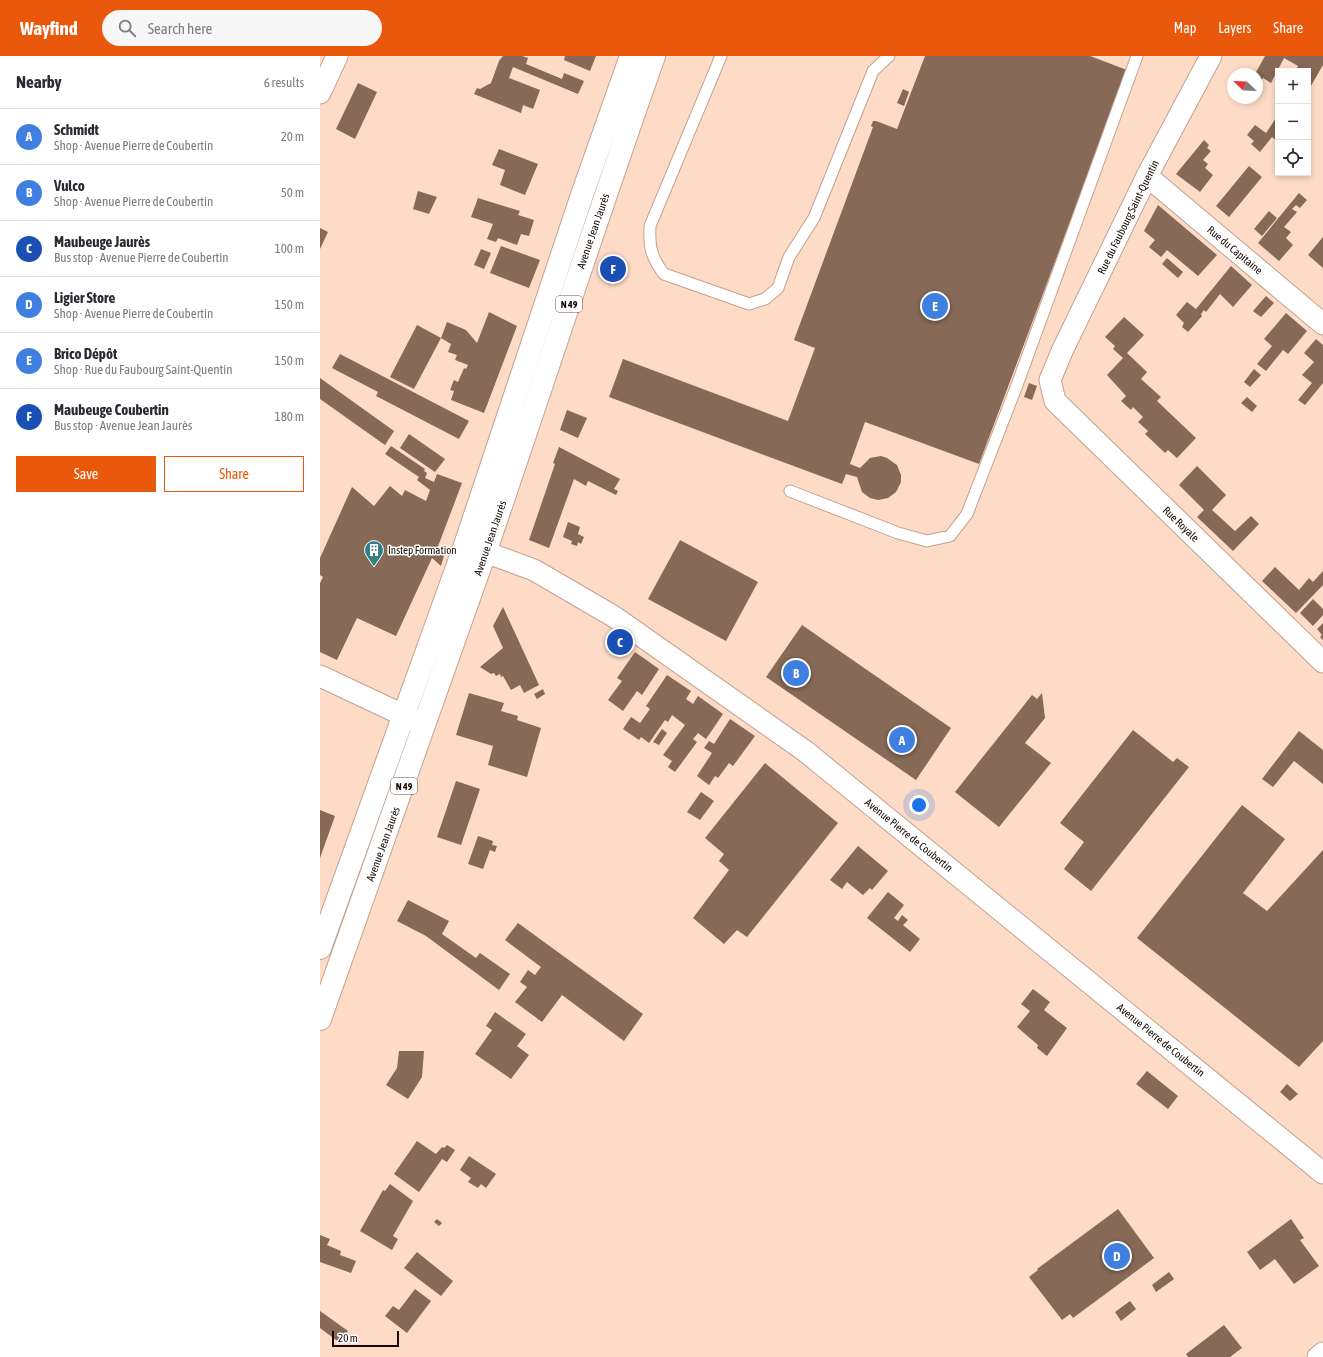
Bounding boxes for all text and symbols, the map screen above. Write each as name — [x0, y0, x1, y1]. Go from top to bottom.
search box — [102, 10, 382, 46]
text: Wayfind — [20, 17, 78, 39]
icon: search — [116, 17, 138, 39]
text: Search here — [148, 20, 212, 37]
text: Map — [1174, 20, 1196, 36]
text: Layers — [1218, 20, 1251, 36]
text: Share — [1273, 20, 1303, 36]
north arrow — [1227, 68, 1263, 104]
map controls — [1275, 68, 1311, 176]
button: + — [1275, 68, 1311, 104]
text: Nearby — [16, 72, 62, 92]
text: 6 results — [264, 75, 304, 90]
button: − — [1275, 104, 1311, 140]
text: Schmidt — [54, 121, 99, 138]
text: A — [26, 129, 32, 144]
text: 20 m — [281, 129, 304, 144]
text: Shop · Avenue Pierre de Coubertin — [54, 138, 213, 153]
button: locate — [1275, 140, 1311, 176]
street label: Rue du Faubourg Saint-Quentin — [1095, 158, 1161, 276]
text: Vulco — [54, 177, 85, 194]
text: B — [26, 185, 32, 200]
text: 50 m — [281, 185, 304, 200]
street label: Avenue Jean Jaurès — [575, 192, 611, 270]
text: Shop · Avenue Pierre de Coubertin — [54, 194, 213, 209]
street label: Rue du Capitaine — [1205, 223, 1265, 277]
text: Maubeuge Jaurès — [54, 233, 150, 250]
text: C — [26, 241, 32, 256]
text: 100 m — [275, 241, 304, 256]
text: Bus stop · Avenue Pierre de Coubertin — [54, 250, 229, 265]
pin: F — [600, 254, 626, 284]
text: Ligier Store — [54, 289, 115, 306]
pin: E — [922, 291, 948, 321]
road number: N 49 — [556, 296, 582, 312]
text: D — [25, 297, 33, 312]
text: 150 m — [275, 297, 304, 312]
text: Shop · Avenue Pierre de Coubertin — [54, 306, 213, 321]
text: Brico Dépôt — [54, 345, 117, 362]
text: E — [26, 353, 32, 368]
text: 150 m — [275, 353, 304, 368]
text: Shop · Rue du Faubourg Saint-Quentin — [54, 362, 233, 377]
text: Maubeuge Coubertin — [54, 401, 169, 418]
text: F — [26, 409, 32, 424]
text: 180 m — [275, 409, 304, 424]
text: Bus stop · Avenue Jean Jaurès — [54, 418, 192, 433]
button: Save — [16, 456, 156, 492]
button: Share — [164, 456, 304, 492]
street label: Avenue Jean Jaurès — [472, 499, 508, 577]
street label: Rue Royale — [1161, 504, 1201, 544]
building icon: Instep Formation — [363, 539, 385, 567]
place label: Instep Formation — [388, 544, 457, 556]
pin: C — [607, 627, 633, 657]
pin: B — [783, 658, 809, 688]
pin: A — [889, 725, 915, 755]
road number: N 49 — [391, 778, 417, 794]
your location — [909, 795, 929, 815]
street label: Avenue Pierre de Coubertin — [863, 796, 955, 874]
street label: Avenue Jean Jaurès — [364, 805, 402, 883]
street label: Avenue Pierre de Coubertin — [1115, 1001, 1207, 1079]
pin: D — [1104, 1241, 1130, 1271]
scale bar — [332, 1329, 399, 1348]
text: 20 m — [338, 1332, 358, 1344]

